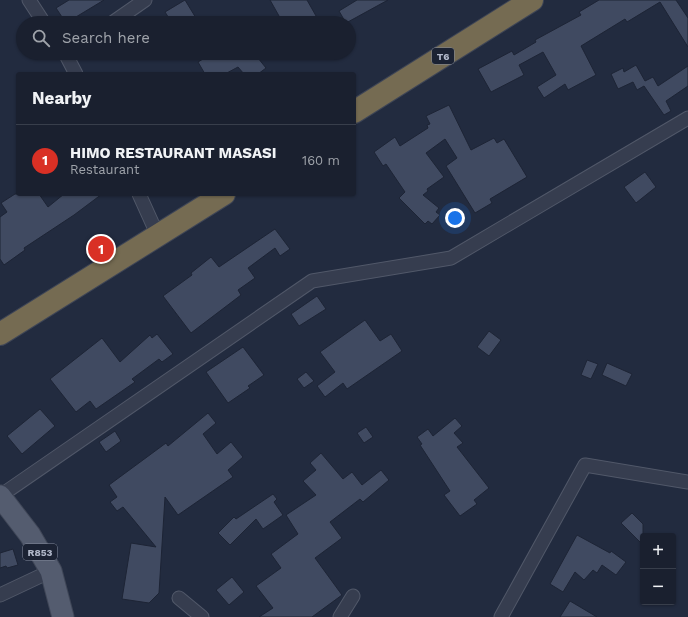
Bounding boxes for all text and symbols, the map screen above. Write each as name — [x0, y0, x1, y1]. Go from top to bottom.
search box — [16, 16, 356, 60]
icon: search — [30, 27, 52, 49]
text: Search here — [62, 29, 150, 47]
road number: T6 — [432, 48, 454, 64]
text: Nearby — [32, 88, 91, 108]
text: HIMO RESTAURANT MASASI — [70, 144, 277, 162]
text: 1 — [42, 153, 48, 168]
text: 160 m — [302, 153, 340, 168]
text: Restaurant — [70, 162, 140, 177]
your location — [445, 208, 465, 228]
pin: 1 — [88, 234, 114, 264]
map controls — [640, 533, 676, 605]
button: + — [640, 533, 676, 569]
road number: R853 — [23, 544, 57, 560]
button: − — [640, 569, 676, 605]

